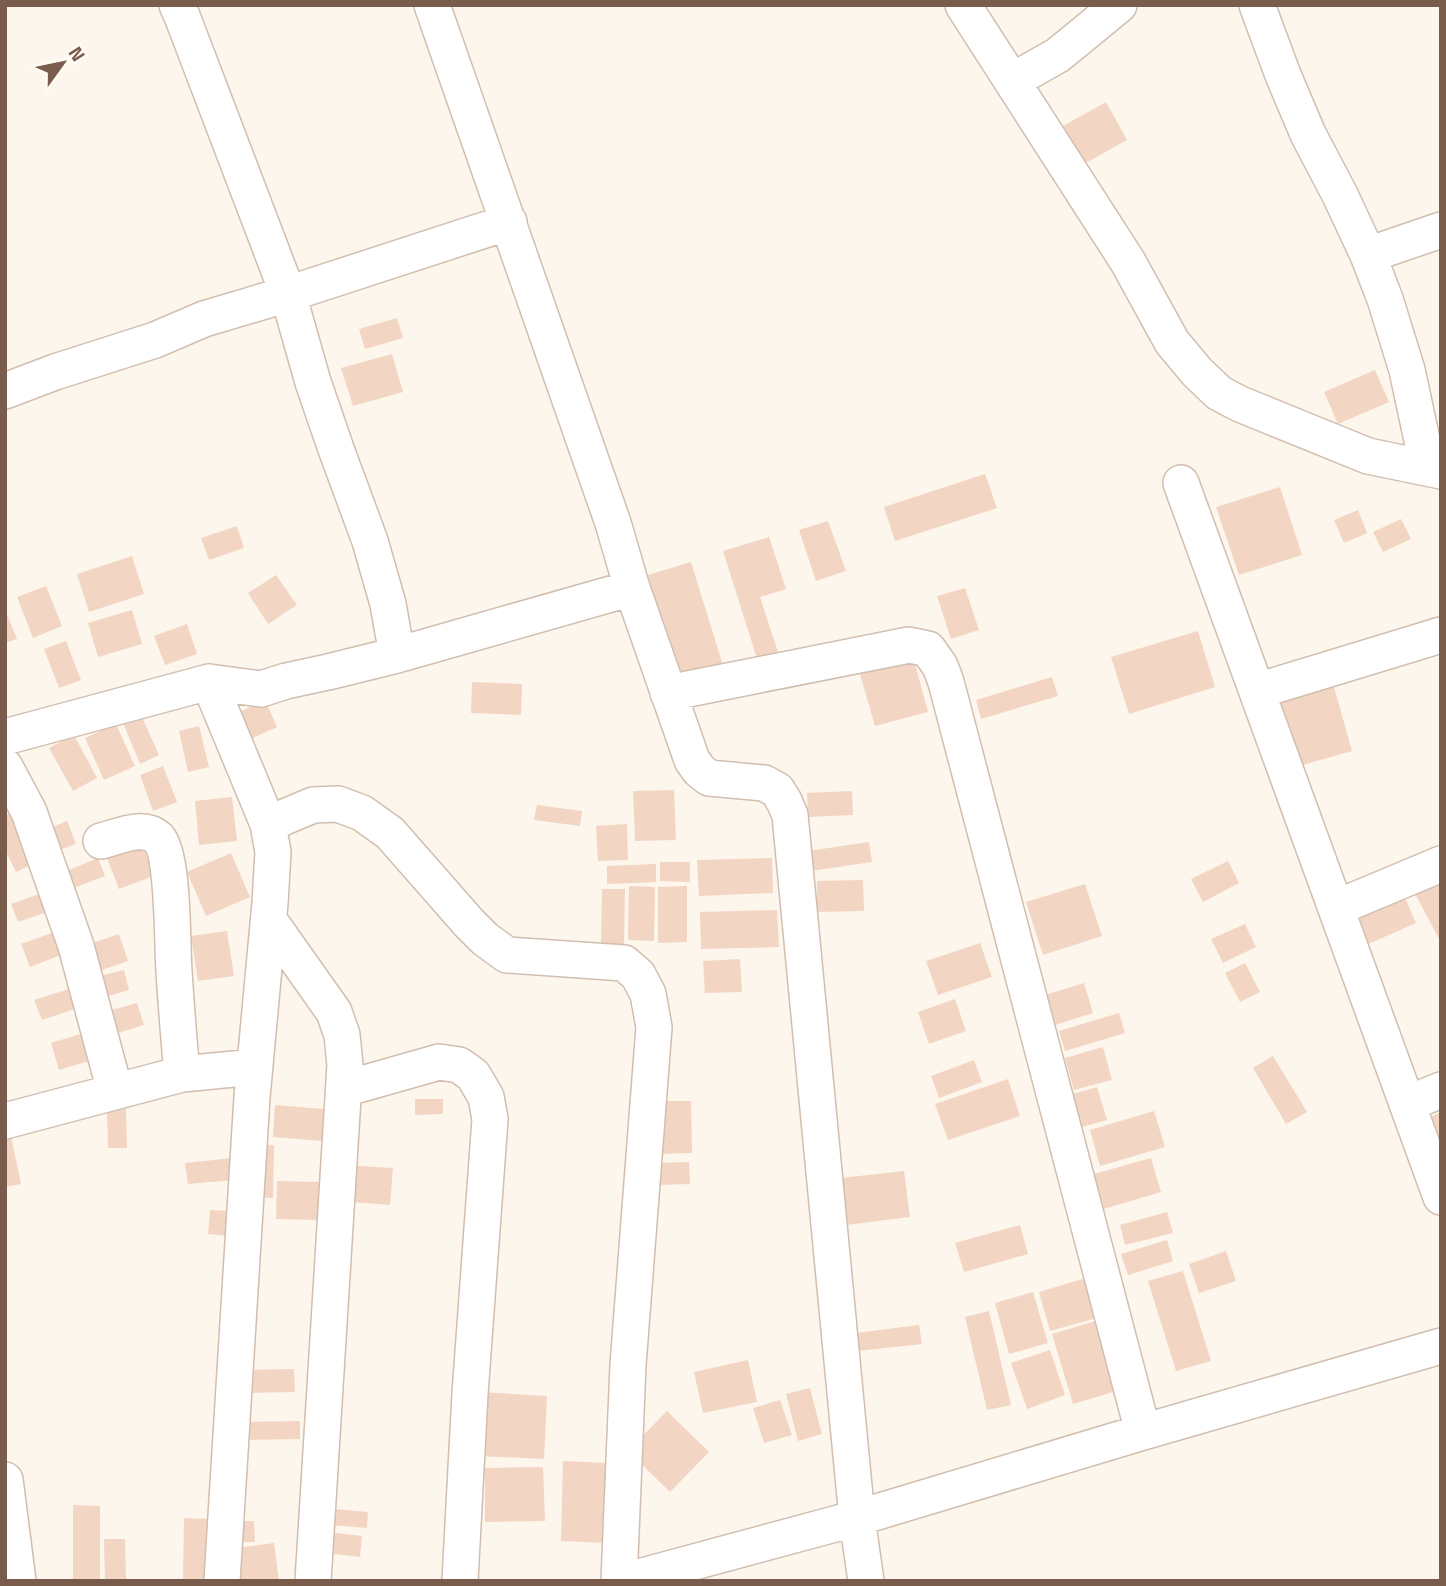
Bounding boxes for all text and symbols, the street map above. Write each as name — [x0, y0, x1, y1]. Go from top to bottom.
north arrow — [28, 28, 98, 98]
text: N — [62, 40, 93, 67]

